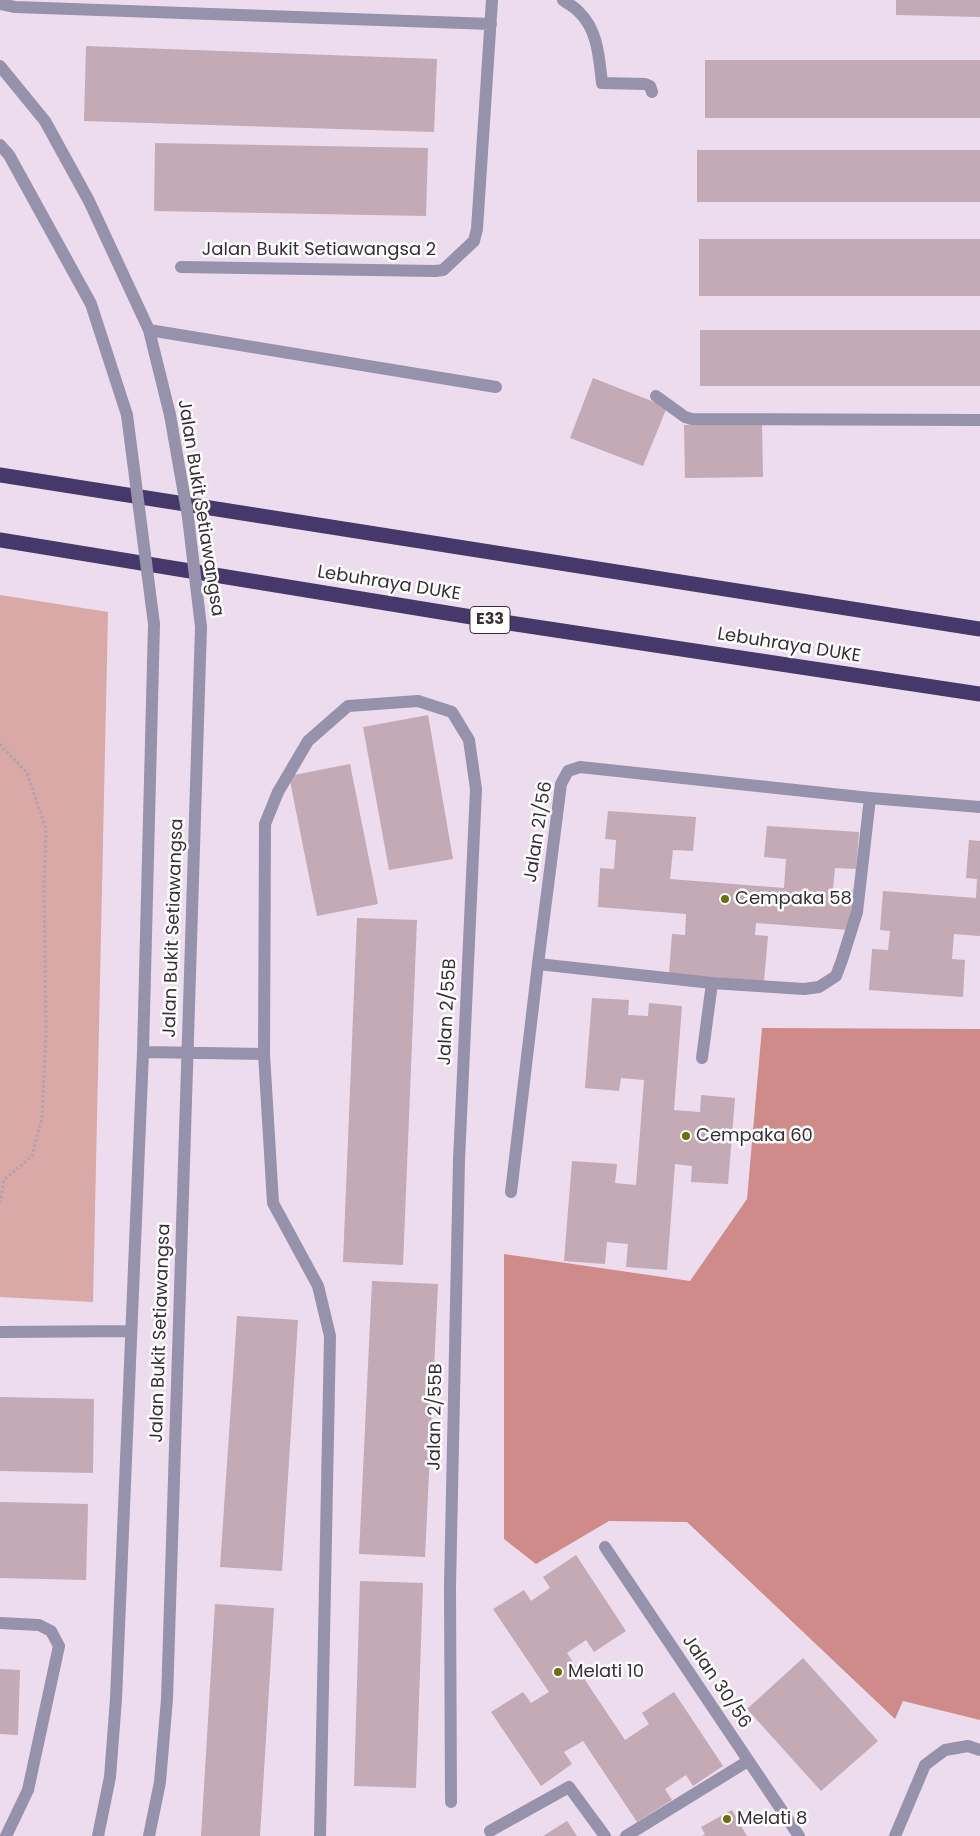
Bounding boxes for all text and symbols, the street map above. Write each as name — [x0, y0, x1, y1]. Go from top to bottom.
street label: Jalan Bukit Setiawangsa 2 — [202, 239, 436, 261]
street label: Jalan Bukit Setiawangsa — [172, 398, 228, 618]
street label: Lebuhraya DUKE — [316, 562, 462, 606]
road number: E33 — [470, 606, 510, 634]
street label: Lebuhraya DUKE — [716, 624, 862, 668]
street label: Jalan 21/56 — [520, 780, 558, 884]
street label: Jalan Bukit Setiawangsa — [159, 818, 189, 1038]
place label: Cempaka 58 — [735, 888, 852, 910]
marker: Cempaka 58 — [719, 893, 731, 905]
street label: Jalan 2/55B — [434, 958, 462, 1066]
place label: Cempaka 60 — [696, 1125, 813, 1147]
marker: Cempaka 60 — [680, 1130, 692, 1142]
street label: Jalan Bukit Setiawangsa — [146, 1223, 176, 1443]
street label: Jalan 2/55B — [424, 1363, 448, 1471]
street label: Jalan 30/56 — [677, 1631, 755, 1733]
place label: Melati 10 — [568, 1661, 644, 1683]
marker: Melati 10 — [552, 1666, 564, 1678]
place label: Melati 8 — [737, 1808, 807, 1830]
marker: Melati 8 — [721, 1813, 733, 1825]

